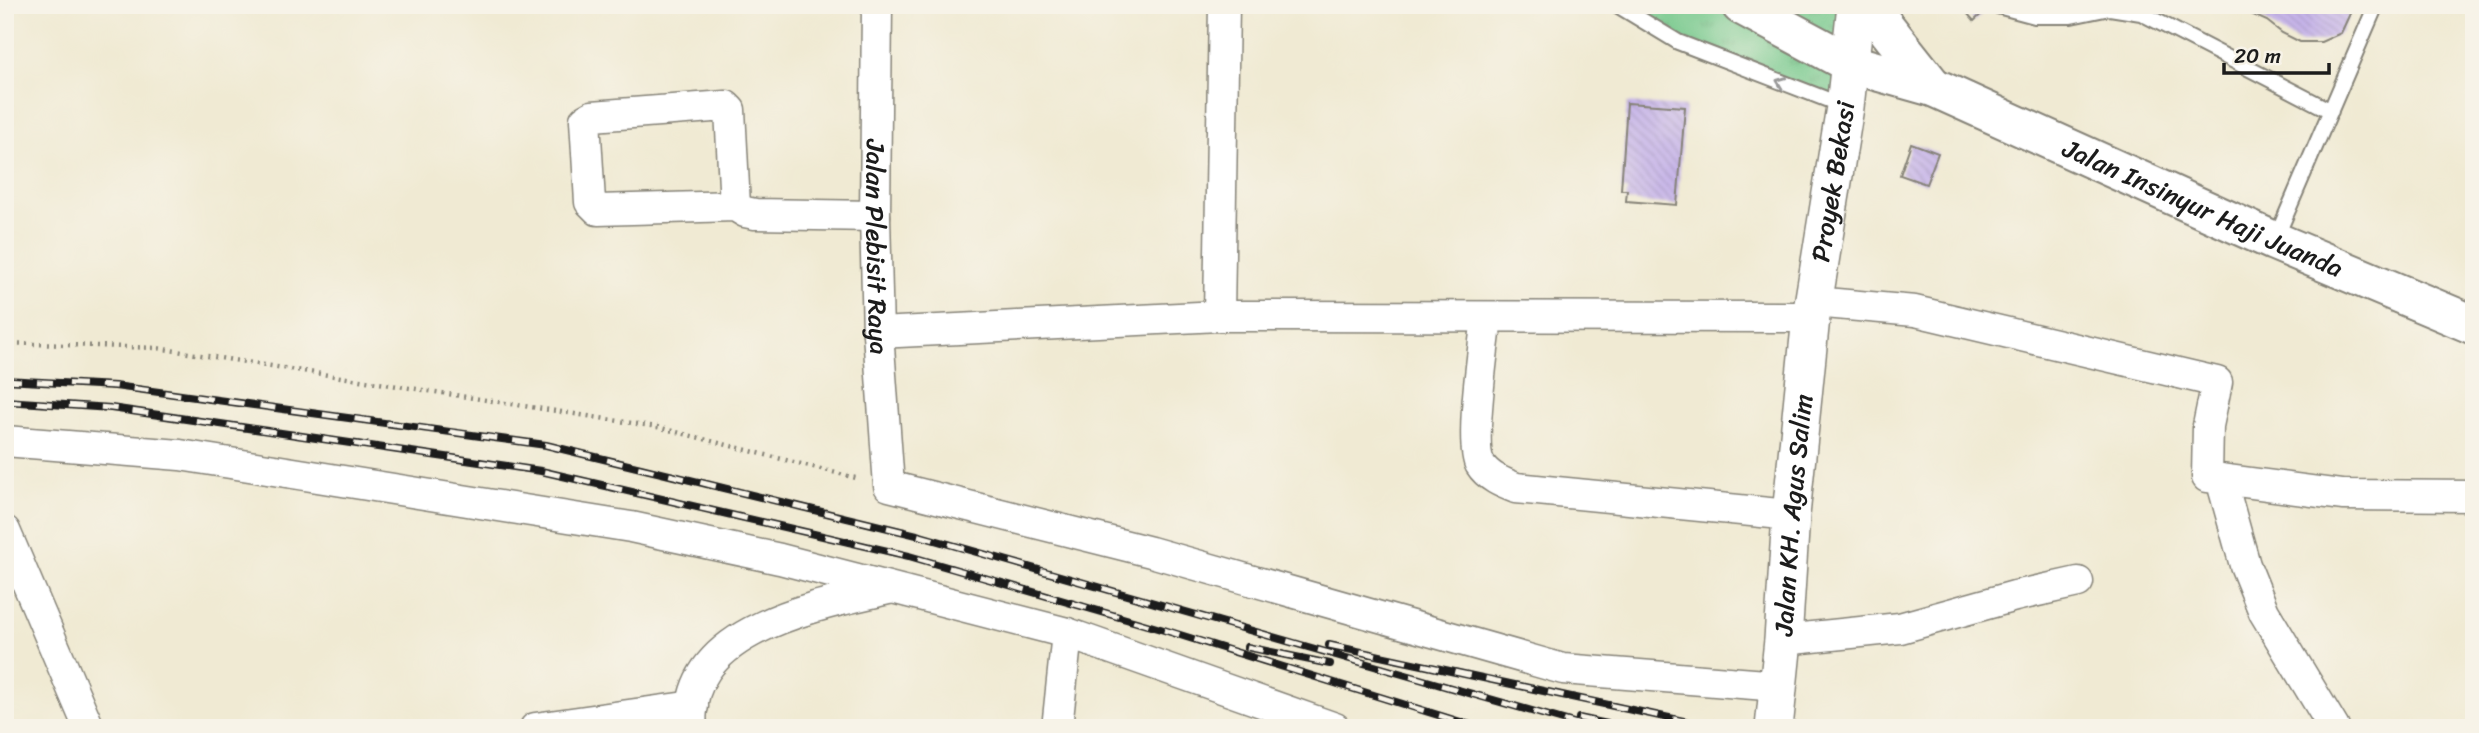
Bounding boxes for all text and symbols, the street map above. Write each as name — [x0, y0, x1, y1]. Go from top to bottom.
scale bar — [2224, 32, 2328, 76]
text: 20 m — [2234, 37, 2281, 75]
one-way arrow — [1776, 76, 1788, 90]
street label: Proyek Bekasi — [1797, 98, 1869, 265]
street label: Jalan Insinyur Haji Juanda — [2054, 125, 2350, 291]
street label: Jalan Plebisit Raya — [852, 138, 902, 356]
street label: Jalan KH. Agus Salim — [1760, 392, 1826, 638]

